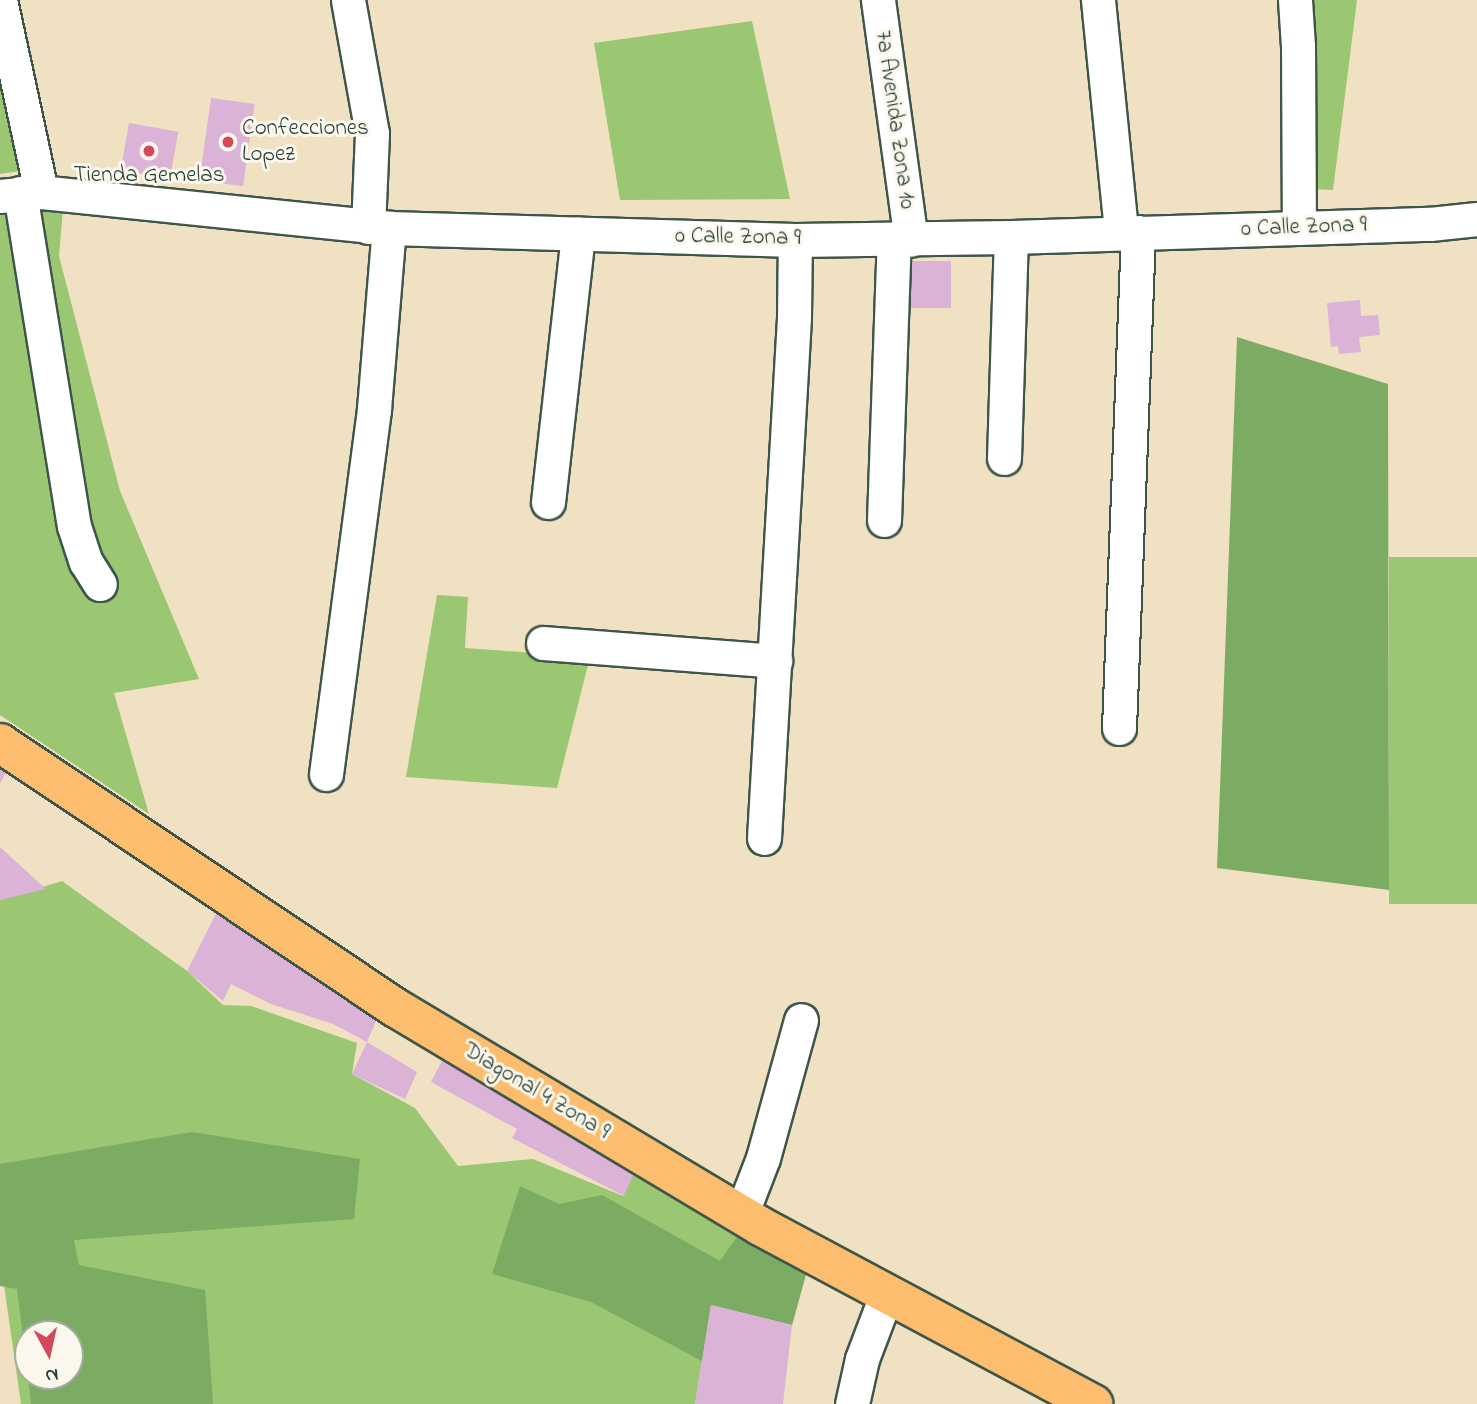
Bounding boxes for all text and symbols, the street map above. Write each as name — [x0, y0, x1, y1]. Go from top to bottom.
street label: 7a Avenida Zona 10 — [868, 29, 920, 211]
place label: Confecciones Lopez — [242, 115, 369, 169]
marker: Confecciones Lopez — [220, 134, 236, 150]
marker: Tienda Gemelas — [141, 143, 157, 159]
place label: Tienda Gemelas — [74, 162, 224, 190]
street label: 0 Calle Zona 9 — [1241, 212, 1367, 244]
street label: 0 Calle Zona 9 — [675, 223, 801, 253]
street label: Diagonal 4 Zona 9 — [458, 1037, 614, 1147]
north arrow — [14, 1320, 84, 1390]
text: N — [43, 1360, 60, 1389]

